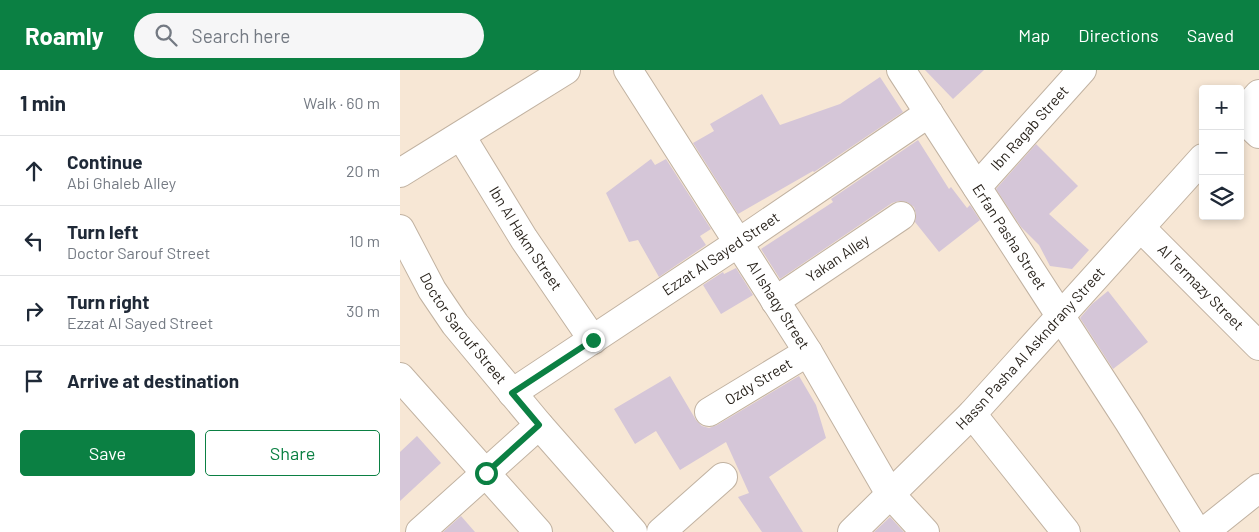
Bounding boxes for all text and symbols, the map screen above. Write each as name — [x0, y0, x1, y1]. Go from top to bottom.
search box — [134, 13, 484, 58]
text: Roamly — [25, 21, 104, 50]
icon: search — [152, 21, 180, 49]
text: Search here — [192, 24, 290, 47]
text: Map — [1018, 24, 1050, 46]
text: Directions — [1078, 24, 1159, 46]
text: Saved — [1187, 24, 1234, 46]
street label: Ibn Ragab Street — [986, 81, 1072, 174]
map controls — [1199, 85, 1244, 220]
button: + — [1199, 85, 1244, 130]
text: 1 min — [20, 90, 66, 115]
text: Walk · 60 m — [303, 93, 380, 112]
button: − — [1199, 130, 1244, 175]
text: Continue — [67, 150, 143, 173]
icon: ahead — [20, 157, 48, 185]
text: 20 m — [346, 161, 380, 180]
text: Abi Ghaleb Alley — [67, 173, 176, 192]
button: layers — [1199, 175, 1244, 220]
street label: Erfan Pasha Street — [969, 180, 1051, 293]
street label: Ibn Al Hakm Street — [486, 183, 566, 293]
street label: Ezzat Al Sayed Street — [658, 207, 783, 299]
text: Turn left — [67, 220, 138, 243]
icon: left — [20, 227, 48, 255]
street label: Yakan Alley — [802, 230, 873, 285]
text: 10 m — [349, 231, 380, 250]
street label: Al Termazy Street — [1154, 240, 1248, 333]
text: Doctor Sarouf Street — [67, 243, 210, 262]
street label: Al Ishaqy Street — [744, 257, 814, 352]
street label: Hassn Pasha Al Askndrany Street — [952, 263, 1108, 433]
street label: Doctor Sarouf Street — [416, 269, 511, 387]
text: Turn right — [67, 290, 149, 313]
icon: right — [20, 297, 48, 325]
text: 30 m — [346, 301, 380, 320]
text: Ezzat Al Sayed Street — [67, 313, 213, 332]
route end — [582, 329, 605, 352]
street label: Ozdy Street — [721, 354, 795, 408]
icon: arrive — [20, 367, 48, 395]
text: Arrive at destination — [67, 369, 239, 392]
button: Save — [20, 430, 195, 476]
button: Share — [205, 430, 380, 476]
route start — [475, 462, 498, 485]

